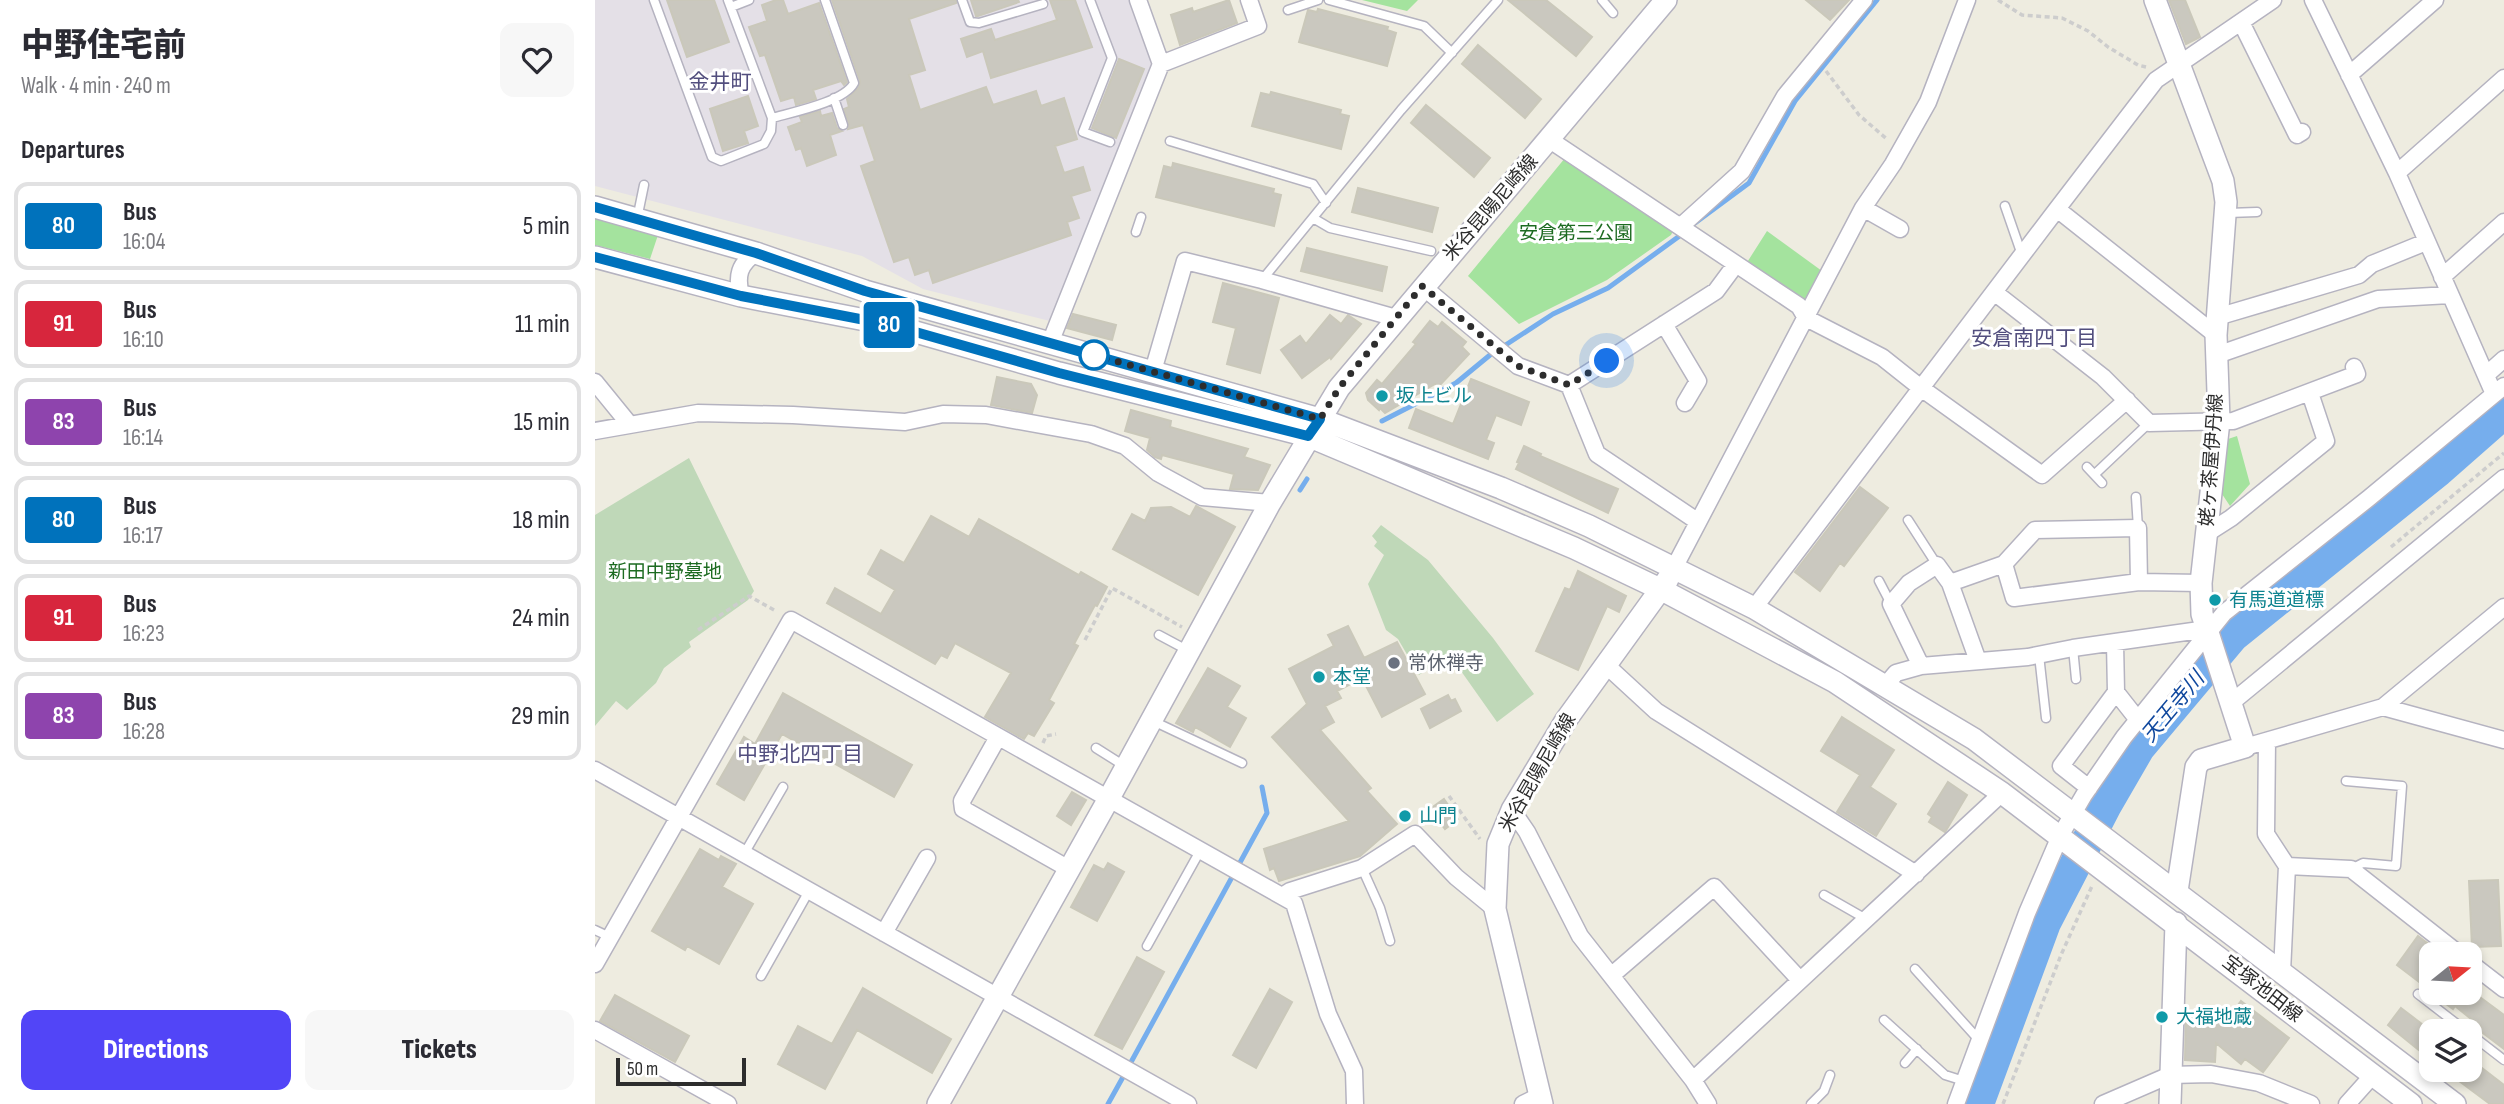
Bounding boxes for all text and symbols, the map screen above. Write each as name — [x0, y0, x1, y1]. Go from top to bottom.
button: heart — [500, 23, 574, 97]
text: 中野住宅前 — [21, 26, 186, 66]
district label: 金井町 — [689, 70, 752, 95]
text: Walk · 4 min · 240 m — [21, 72, 171, 100]
text: Departures — [21, 135, 125, 166]
street label: 米谷昆陽尼崎線 — [1439, 150, 1543, 266]
text: Bus — [123, 197, 157, 228]
text: 80 — [52, 211, 75, 240]
text: 5 min — [523, 211, 570, 242]
park label: 安倉第三公園 — [1519, 222, 1633, 245]
text: 16:04 — [123, 228, 165, 256]
text: Bus — [123, 295, 157, 326]
line badge: 80 — [857, 302, 921, 348]
text: 91 — [53, 309, 74, 338]
text: 11 min — [515, 309, 570, 340]
text: 80 — [878, 310, 900, 339]
text: 16:10 — [123, 326, 164, 354]
district label: 安倉南四丁目 — [1971, 326, 2097, 351]
unlabelled marker — [1079, 340, 1109, 370]
your location — [1589, 343, 1624, 378]
place label: 坂上ビル — [1396, 385, 1472, 408]
marker: 坂上ビル — [1374, 388, 1390, 404]
text: Bus — [123, 393, 157, 424]
street label: 姥ヶ茶屋伊丹線 — [2196, 393, 2228, 527]
text: 83 — [52, 407, 75, 436]
text: 15 min — [514, 407, 570, 438]
text: 16:14 — [123, 424, 163, 452]
text: Bus — [123, 491, 157, 522]
text: 80 — [52, 505, 75, 534]
text: 18 min — [513, 505, 570, 536]
text: 16:17 — [123, 522, 163, 550]
park label: 新田中野墓地 — [608, 561, 722, 584]
text: Bus — [123, 589, 157, 620]
place label: 有馬道道標 — [2229, 589, 2324, 612]
marker: 有馬道道標 — [2207, 592, 2223, 608]
text: 91 — [53, 603, 74, 632]
text: 24 min — [512, 603, 570, 634]
text: 16:23 — [123, 620, 165, 648]
place label: 常休禅寺 — [1408, 652, 1484, 675]
marker: 常休禅寺 — [1386, 655, 1402, 671]
water label: 天王寺川 — [2136, 665, 2211, 747]
place label: 本堂 — [1333, 666, 1371, 689]
marker: 本堂 — [1311, 669, 1327, 685]
text: Bus — [123, 687, 157, 718]
text: 83 — [52, 701, 75, 730]
text: 29 min — [511, 701, 570, 732]
street label: 米谷昆陽尼崎線 — [1495, 710, 1581, 836]
text: 16:28 — [123, 718, 165, 746]
district label: 中野北四丁目 — [737, 742, 863, 767]
place label: 山門 — [1419, 805, 1457, 828]
marker: 山門 — [1397, 808, 1413, 824]
north arrow — [2419, 942, 2481, 1004]
map controls — [2419, 942, 2482, 1082]
street label: 宝塚池田線 — [2217, 951, 2307, 1027]
place label: 大福地蔵 — [2176, 1006, 2252, 1029]
marker: 大福地蔵 — [2154, 1009, 2170, 1025]
button: Directions — [21, 1010, 291, 1090]
button: Tickets — [305, 1010, 574, 1090]
button: layers — [2419, 1019, 2482, 1082]
scale bar — [616, 1055, 745, 1087]
text: 50 m — [627, 1058, 658, 1081]

